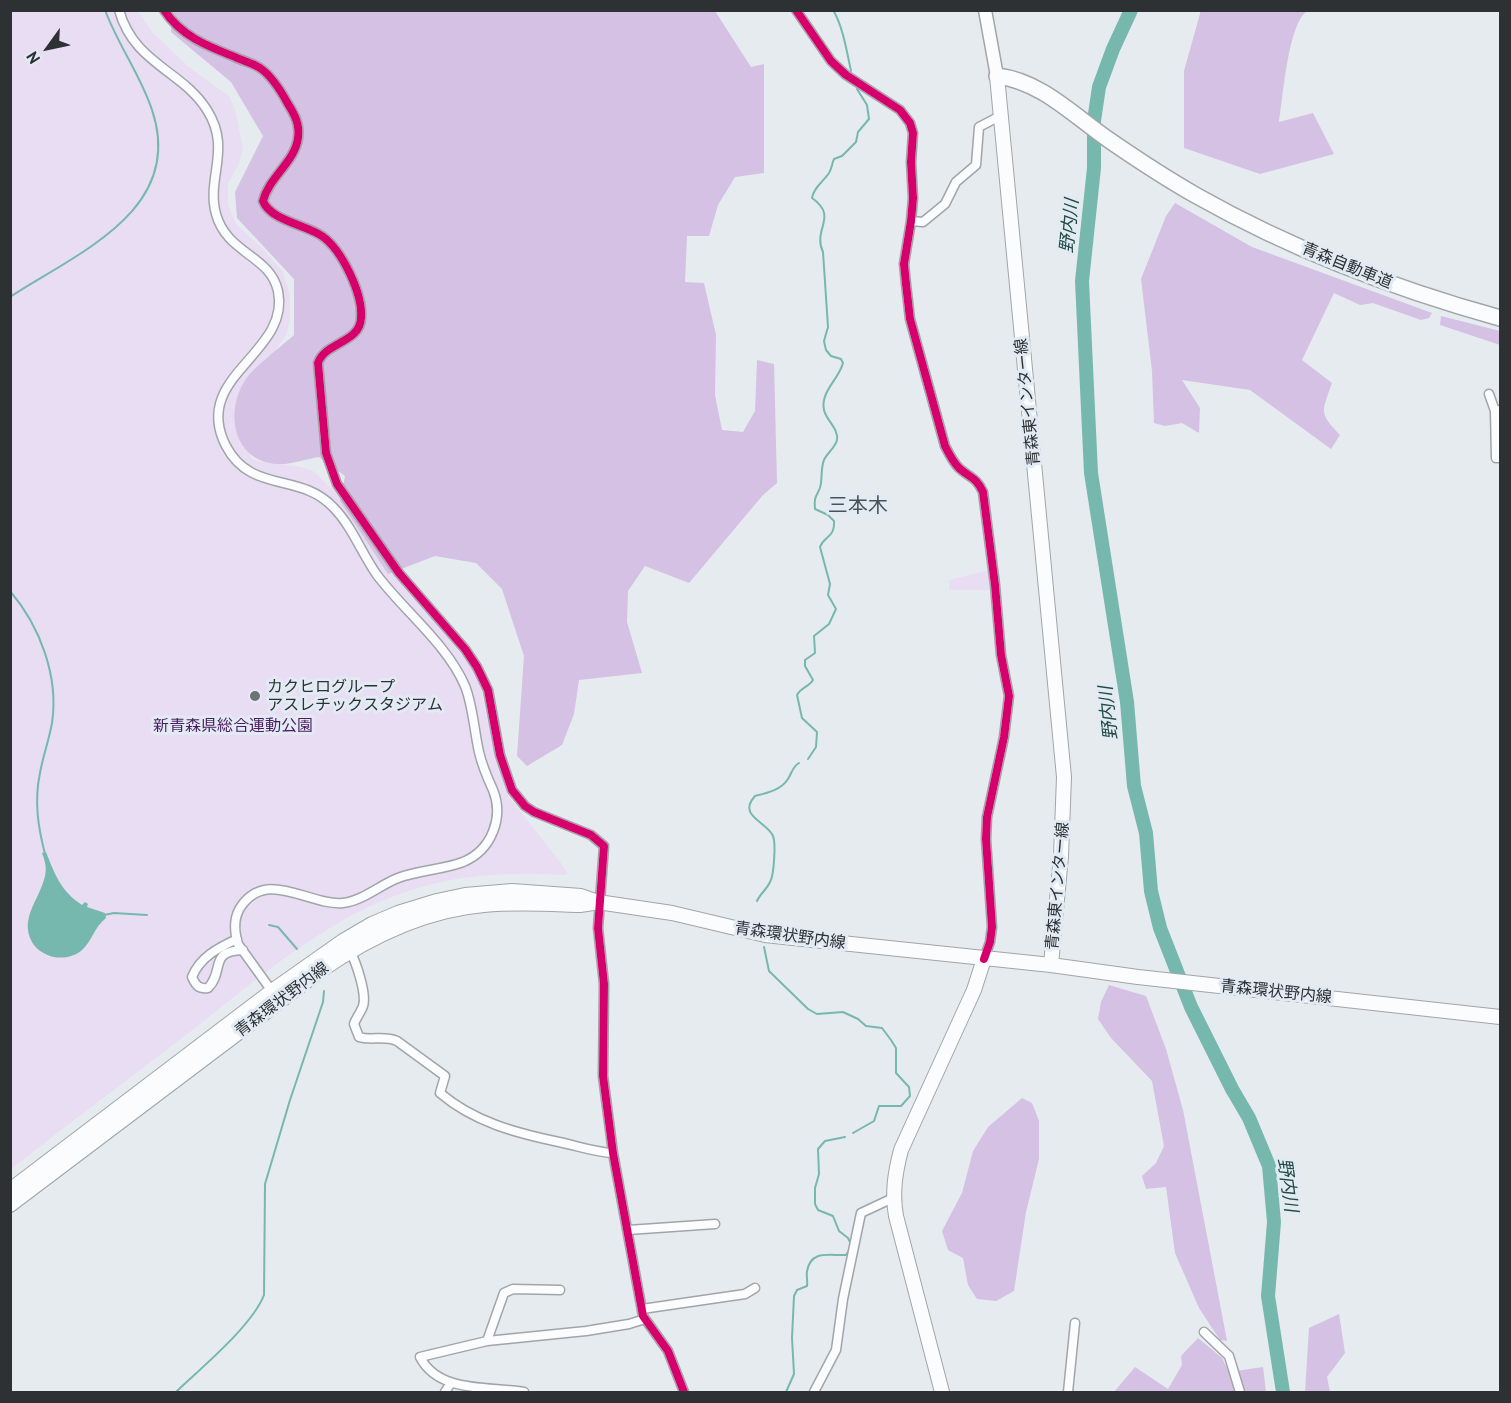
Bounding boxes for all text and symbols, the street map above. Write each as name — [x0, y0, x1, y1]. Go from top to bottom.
north arrow — [18, 18, 78, 78]
text: N — [22, 48, 44, 68]
water label: 野内川 — [1056, 198, 1084, 254]
street label: 青森自動車道 — [1299, 239, 1395, 293]
street label: 青森東インター線 — [1012, 337, 1044, 467]
district label: 三本木 — [828, 494, 888, 518]
place label: カクヒログループ アスレチックスタジアム — [267, 677, 443, 715]
water label: 野内川 — [1095, 685, 1123, 741]
marker: カクヒログループ アスレチックスタジアム — [248, 689, 262, 703]
park label: 新青森県総合運動公園 — [153, 716, 313, 736]
street label: 青森東インター線 — [1043, 821, 1073, 951]
street label: 青森環状野内線 — [733, 919, 847, 953]
street label: 青森環状野内線 — [231, 959, 333, 1041]
street label: 青森環状野内線 — [1219, 977, 1333, 1007]
water label: 野内川 — [1273, 1157, 1301, 1213]

